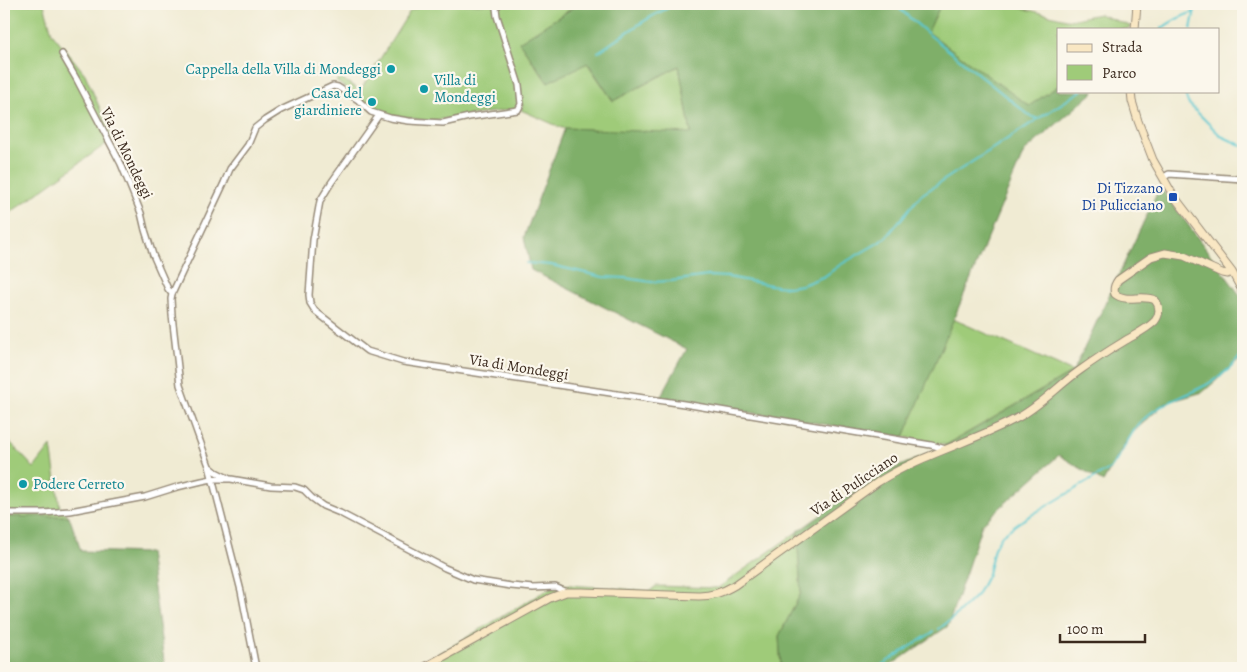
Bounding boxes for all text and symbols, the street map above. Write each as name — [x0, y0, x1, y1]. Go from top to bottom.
legend — [1057, 28, 1220, 92]
text: Strada — [1102, 37, 1143, 57]
place label: Cappella della Villa di Mondeggi — [185, 59, 381, 79]
marker: Cappella della Villa di Mondeggi — [385, 63, 397, 75]
text: Parco — [1102, 63, 1136, 83]
place label: Villa di Mondeggi — [433, 70, 496, 107]
place label: Casa del giardiniere — [294, 83, 362, 120]
marker: Villa di Mondeggi — [418, 83, 430, 95]
marker: Casa del giardiniere — [366, 96, 378, 108]
street label: Via di Mondeggi — [96, 103, 158, 202]
place label: Di Tizzano Di Pulicciano — [1082, 178, 1163, 215]
marker: Di Tizzano Di Pulicciano — [1167, 191, 1179, 203]
street label: Via di Mondeggi — [467, 349, 570, 385]
street label: Via di Pulicciano — [805, 447, 902, 521]
place label: Podere Cerreto — [33, 474, 124, 494]
marker: Podere Cerreto — [17, 478, 29, 490]
scale bar — [1060, 612, 1144, 644]
text: 100 m — [1067, 619, 1104, 639]

